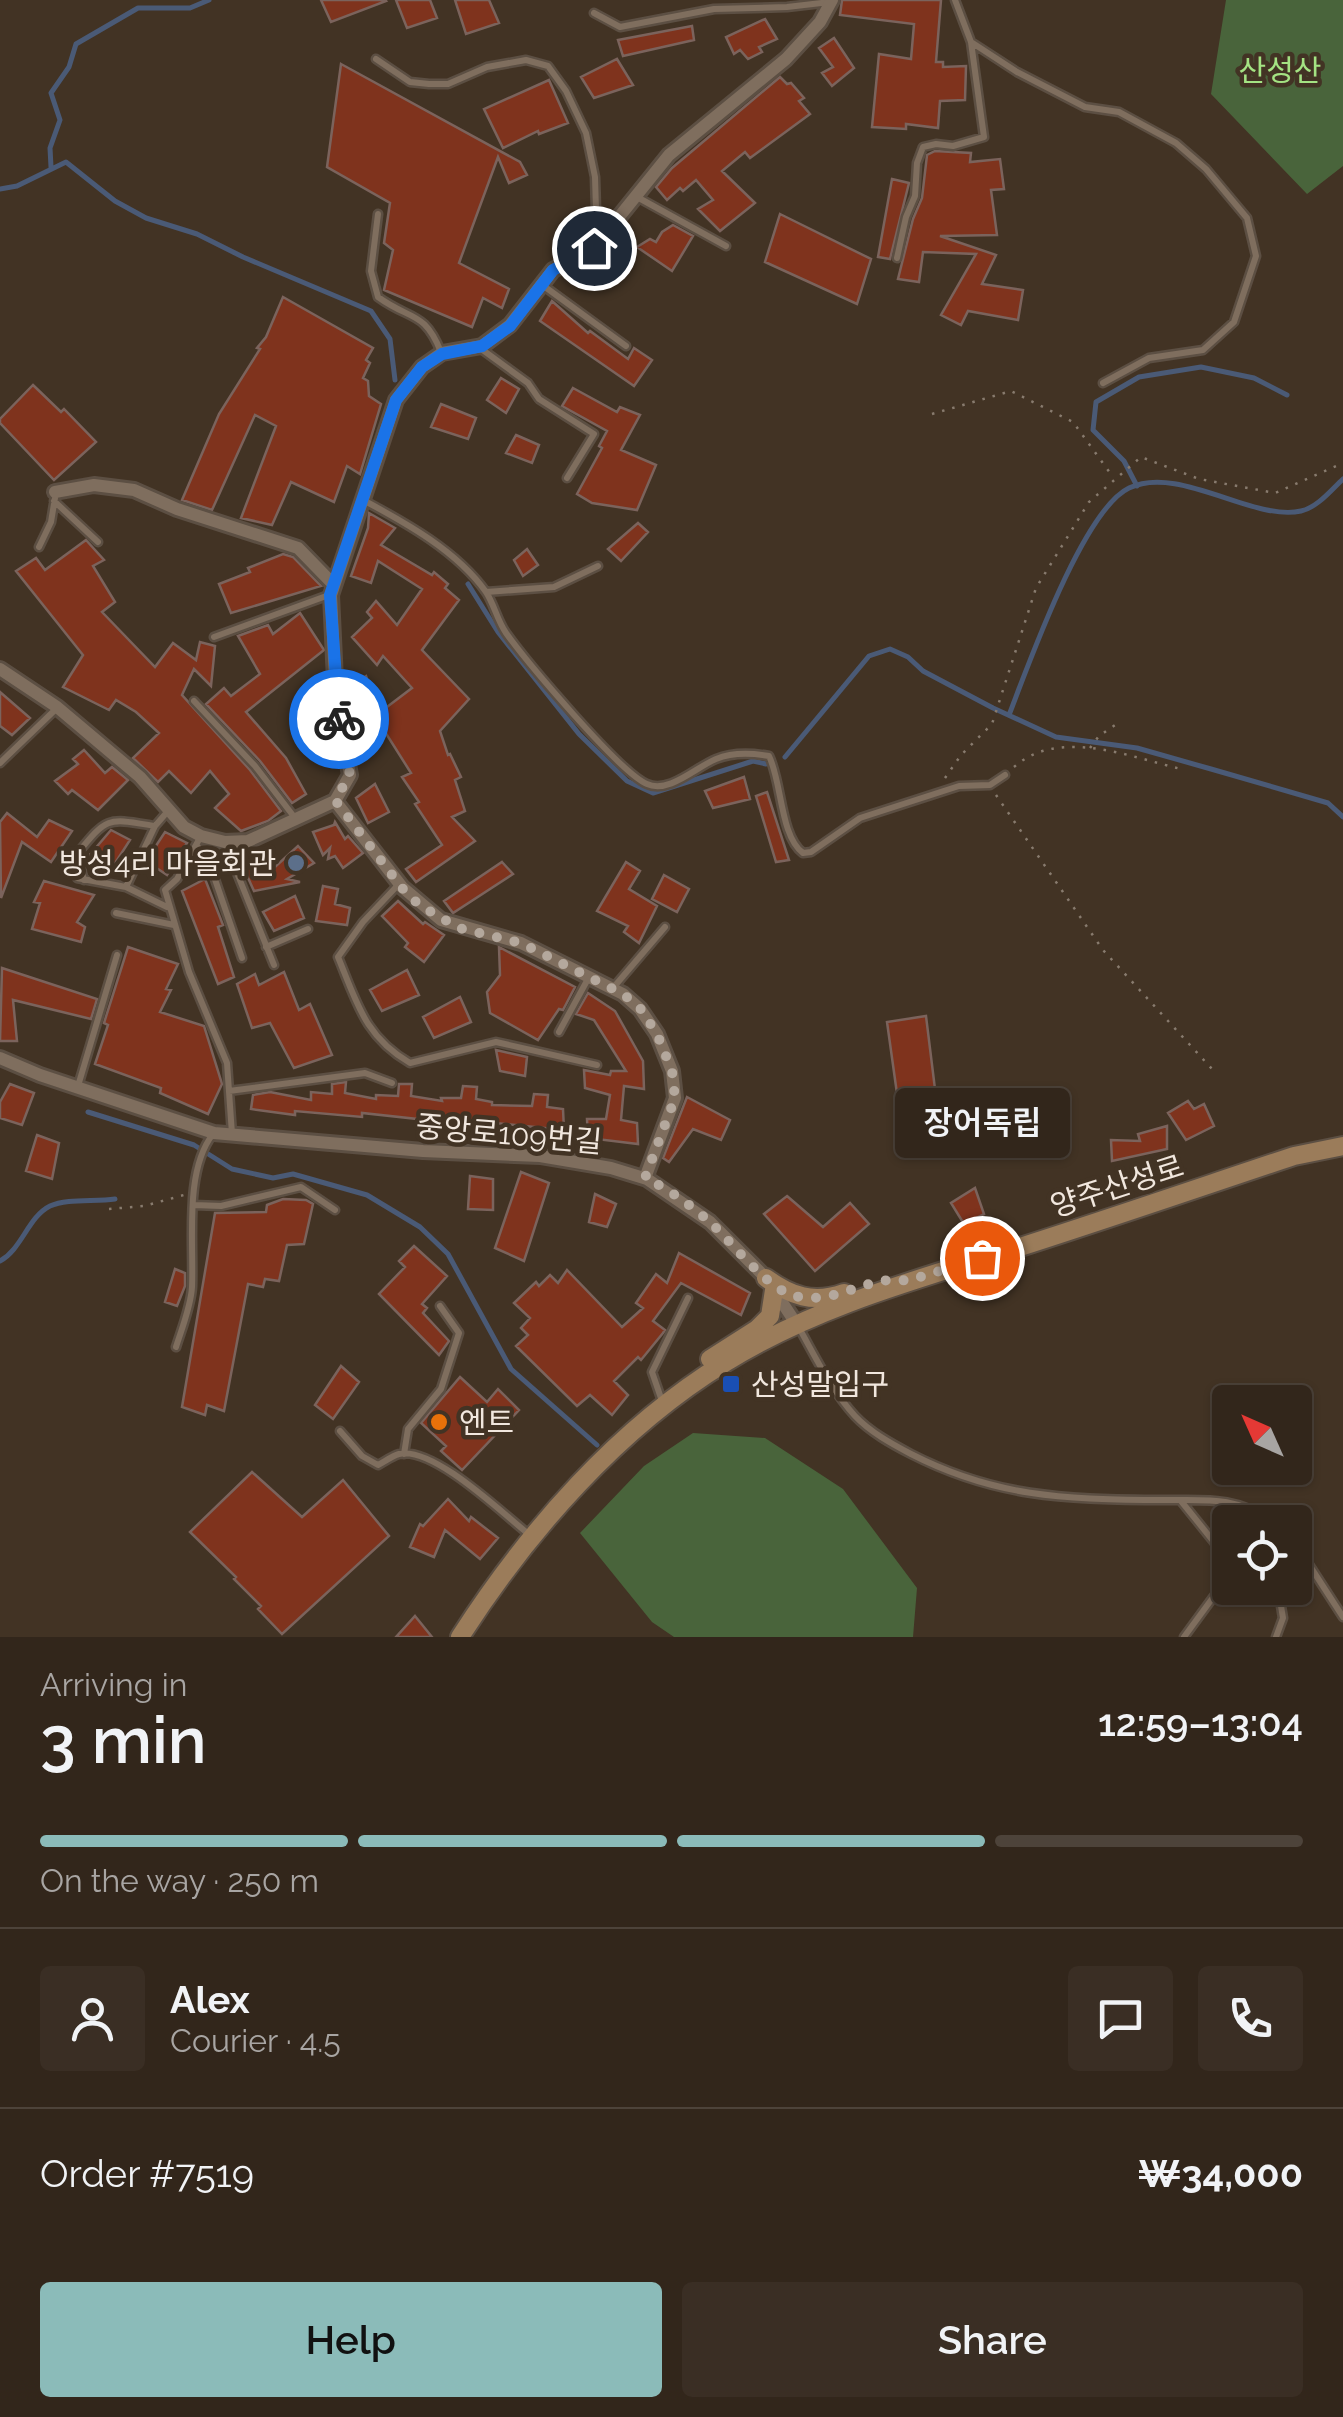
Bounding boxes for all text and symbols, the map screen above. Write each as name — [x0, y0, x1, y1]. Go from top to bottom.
park label: 산성산 — [1239, 53, 1321, 88]
pin — [552, 206, 637, 291]
icon: home — [567, 221, 622, 276]
courier — [289, 669, 389, 769]
icon: bike — [312, 692, 367, 747]
place label: 방성4리 마을회관 — [59, 846, 276, 881]
marker: 방성4리 마을회관 — [285, 852, 307, 874]
callout: 장어독립 — [894, 1088, 1070, 1158]
text: 장어독립 — [924, 1104, 1041, 1141]
street label: 중앙로109번길 — [414, 1108, 604, 1160]
street label: 양주산성로 — [1046, 1148, 1188, 1224]
pin — [940, 1216, 1025, 1301]
icon: bag — [955, 1231, 1010, 1286]
place label: 산성말입구 — [751, 1367, 889, 1402]
marker: 산성말입구 — [720, 1373, 742, 1395]
north arrow — [1212, 1385, 1312, 1485]
map controls — [1212, 1385, 1312, 1605]
place label: 엔트 — [459, 1405, 514, 1440]
marker: 엔트 — [428, 1411, 450, 1433]
button: locate — [1212, 1505, 1312, 1605]
text: Arriving in — [40, 1666, 187, 1703]
text: 12:59–13:04 — [1098, 1700, 1303, 1745]
text: 3 min — [40, 1702, 207, 1778]
text: On the way · 250 m — [40, 1862, 319, 1899]
button: person — [40, 1966, 145, 2071]
button: chat — [1068, 1966, 1173, 2071]
button: phone — [1198, 1966, 1303, 2071]
text: Alex — [170, 1977, 250, 2022]
text: Courier · 4.5 — [170, 2022, 341, 2059]
text: Order #7519 — [40, 2151, 254, 2196]
text: ₩34,000 — [1138, 2151, 1303, 2196]
button: Help — [40, 2282, 662, 2397]
button: Share — [682, 2282, 1303, 2397]

